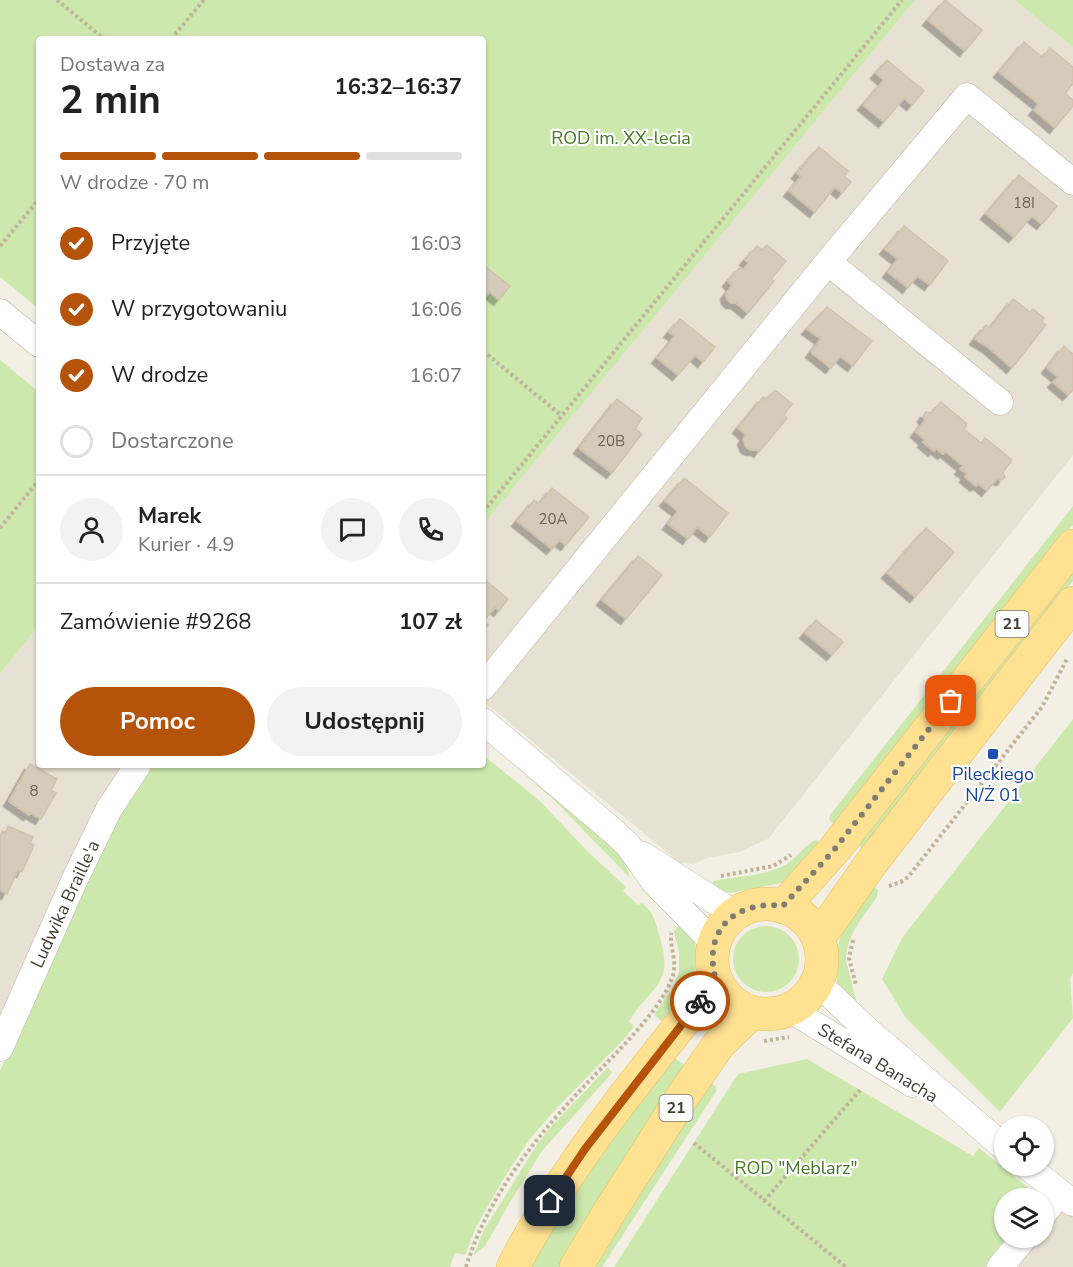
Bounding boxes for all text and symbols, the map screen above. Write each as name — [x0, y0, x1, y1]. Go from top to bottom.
text: Dostawa za — [60, 51, 165, 78]
text: 16:32–16:37 — [334, 72, 462, 102]
text: 2 min — [60, 74, 161, 127]
park label: ROD im. XX-lecia — [551, 126, 691, 150]
text: W drodze · 70 m — [60, 169, 209, 196]
house number: 18I — [1013, 193, 1035, 213]
icon: check — [60, 227, 93, 260]
text: Przyjęte — [111, 228, 190, 258]
text: 16:03 — [409, 230, 462, 257]
icon: check — [60, 293, 93, 326]
text: W przygotowaniu — [111, 294, 287, 324]
text: 16:06 — [409, 296, 462, 323]
icon: check — [60, 359, 93, 392]
text: W drodze — [111, 360, 208, 390]
text: 16:07 — [409, 362, 462, 389]
text: Dostarczone — [111, 426, 234, 456]
house number: 20B — [597, 431, 625, 451]
button: person — [60, 498, 123, 561]
button: chat — [321, 498, 384, 561]
button: phone — [399, 498, 462, 561]
text: Marek — [138, 501, 201, 531]
house number: 20A — [539, 509, 568, 529]
text: Kurier · 4.9 — [138, 531, 235, 558]
text: Zamówienie #9268 — [60, 607, 252, 637]
text: 107 zł — [399, 607, 462, 637]
road number: 21 — [996, 611, 1028, 637]
pin — [925, 675, 976, 726]
icon: bag — [934, 684, 967, 717]
button: Pomoc — [60, 687, 255, 756]
button: Udostępnij — [267, 687, 462, 756]
marker: Pileckiego N/Ż 01 — [986, 747, 1000, 761]
place label: Pileckiego N/Ż 01 — [952, 762, 1034, 807]
house number: 8 — [29, 781, 39, 801]
street label: Ludwika Braille'a — [25, 836, 105, 972]
courier — [670, 971, 730, 1031]
icon: bike — [684, 985, 717, 1018]
street label: Stefana Banacha — [813, 1018, 943, 1108]
road number: 21 — [660, 1095, 692, 1121]
map controls — [994, 1116, 1054, 1248]
button: locate — [994, 1116, 1054, 1176]
park label: ROD "Meblarz" — [735, 1156, 857, 1180]
pin — [524, 1175, 575, 1226]
icon: home — [533, 1184, 566, 1217]
button: layers — [994, 1188, 1054, 1248]

